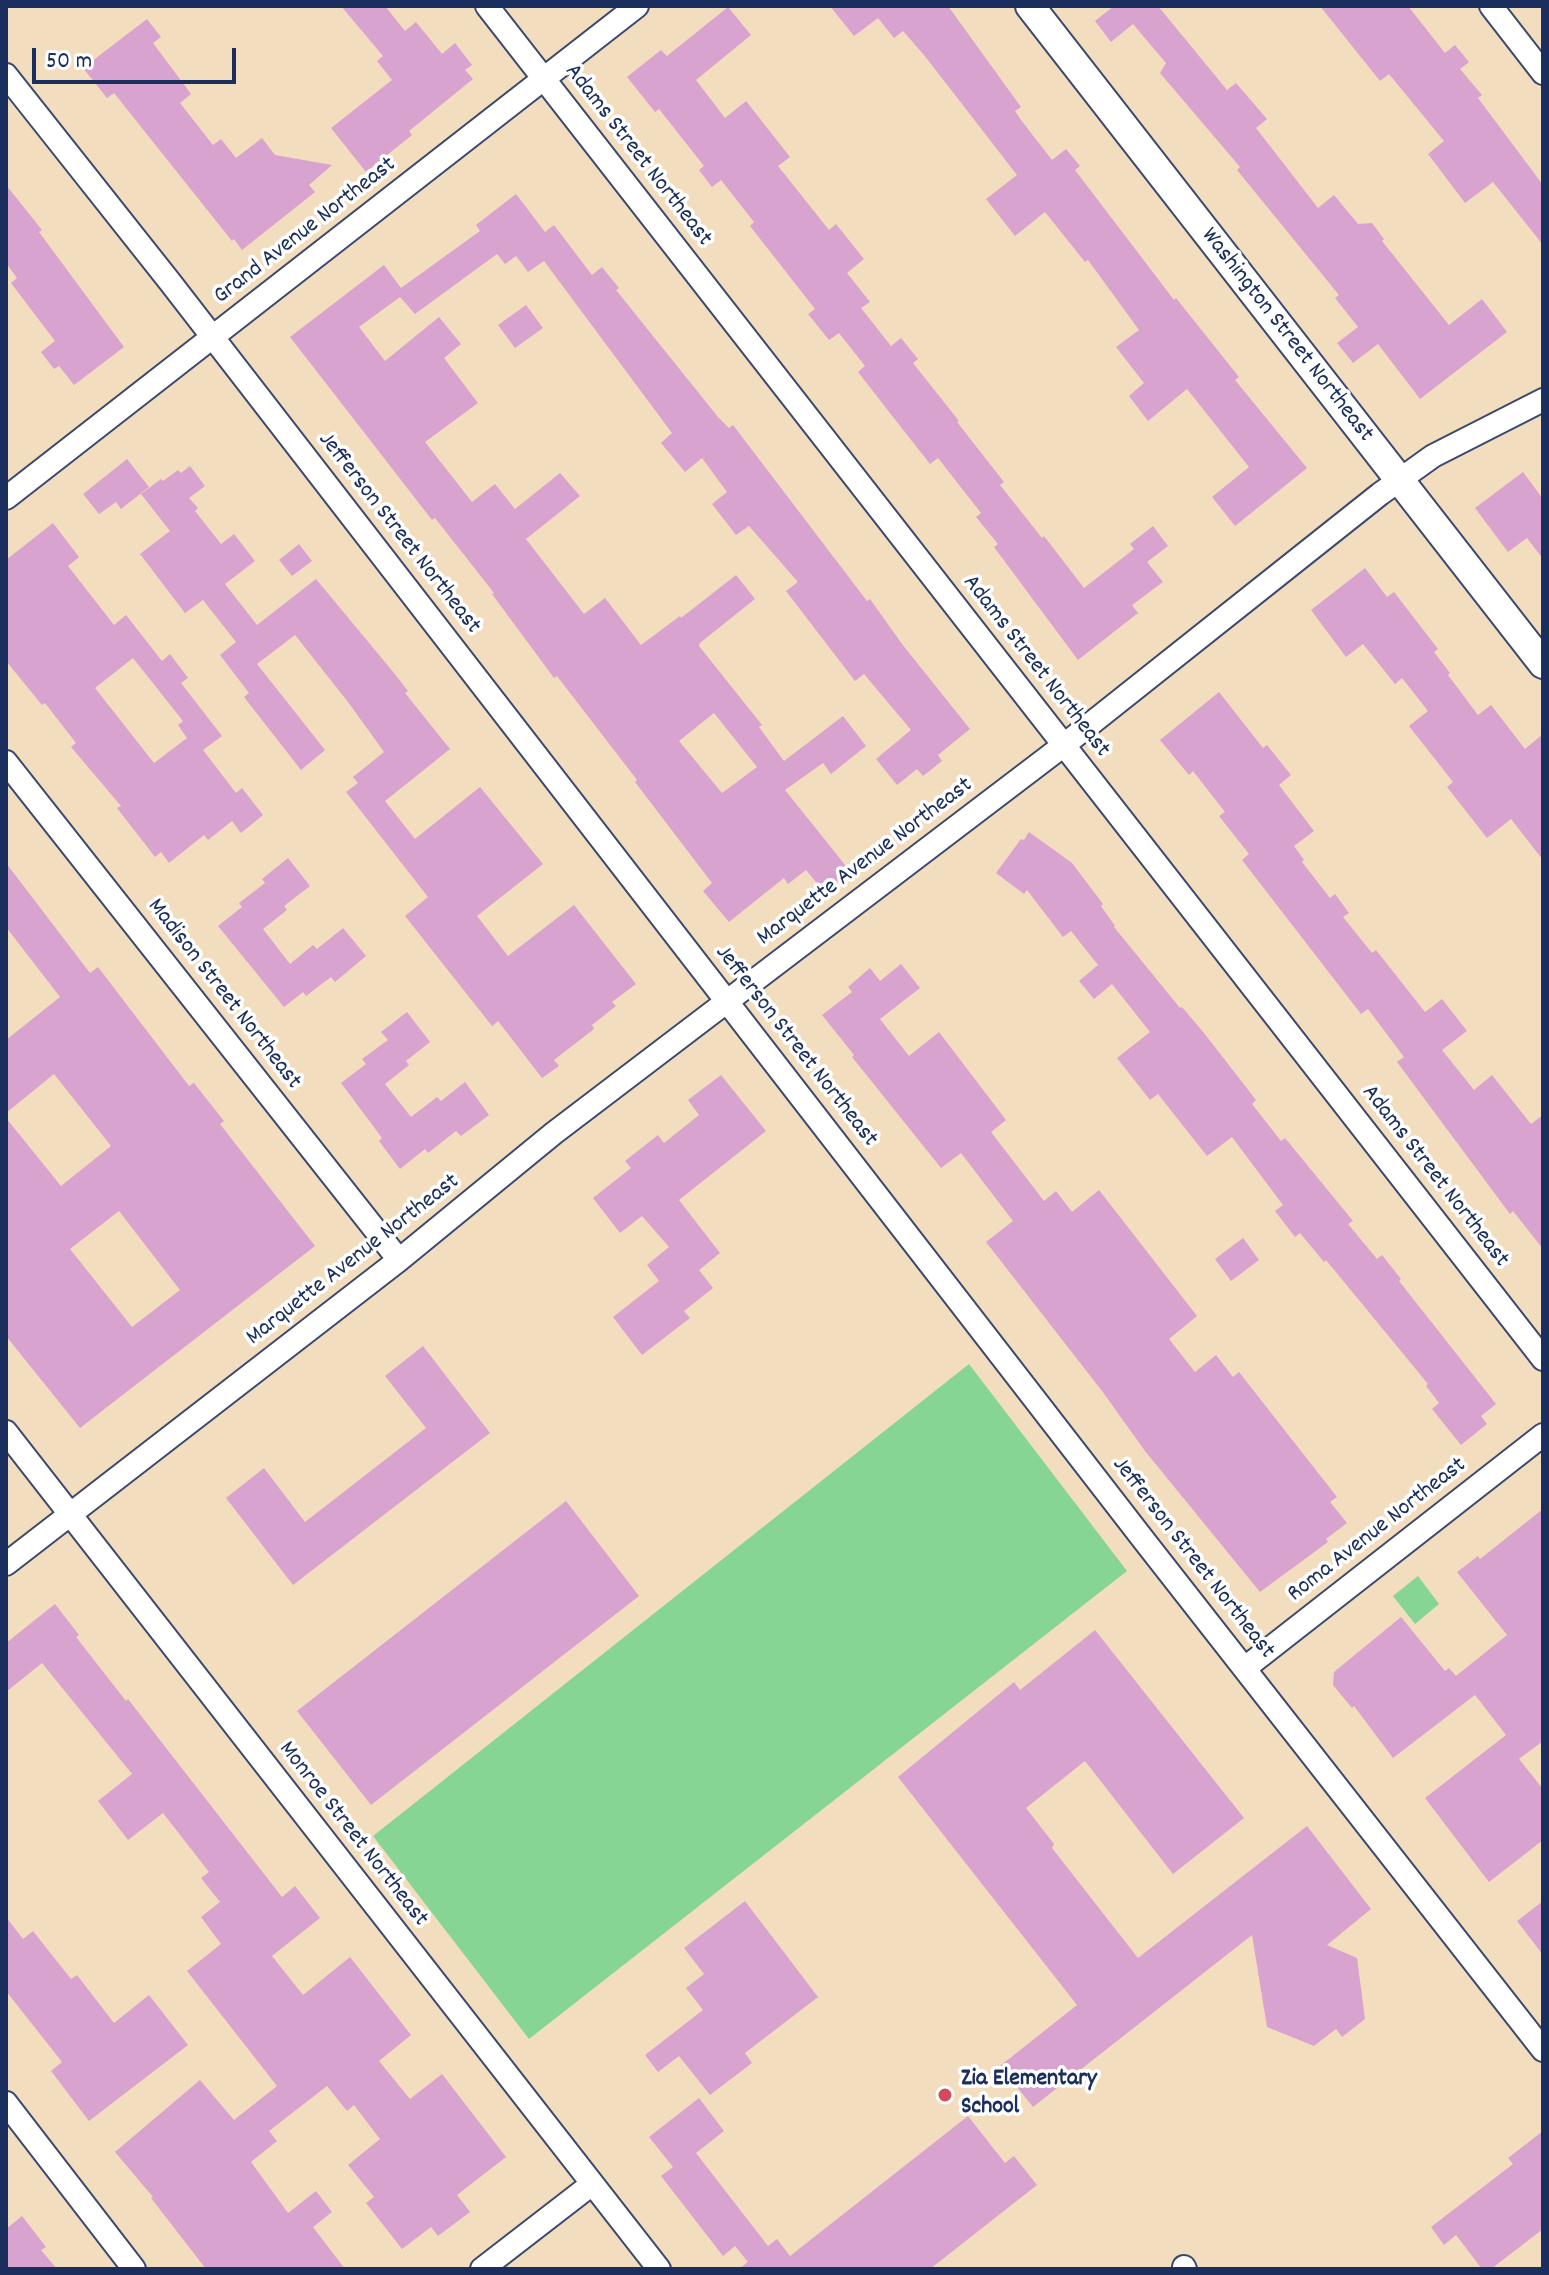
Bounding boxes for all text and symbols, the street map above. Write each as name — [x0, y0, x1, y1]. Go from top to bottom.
scale bar — [36, 32, 240, 82]
text: 50 m — [46, 45, 92, 79]
street label: Adams Street Northeast — [557, 59, 717, 253]
street label: Grand Avenue Northeast — [209, 152, 403, 312]
street label: Washington Street Northeast — [1193, 223, 1379, 449]
street label: Jefferson Street Northeast — [310, 427, 486, 641]
street label: Adams Street Northeast — [955, 570, 1115, 764]
street label: Marquette Avenue Northeast — [752, 772, 980, 954]
street label: Madison Street Northeast — [140, 894, 306, 1096]
street label: Jefferson Street Northeast — [707, 940, 883, 1154]
street label: Adams Street Northeast — [1354, 1080, 1514, 1274]
street label: Marquette Avenue Northeast — [242, 1169, 466, 1353]
street label: Jefferson Street Northeast — [1104, 1452, 1280, 1666]
street label: Roma Avenue Northeast — [1283, 1452, 1473, 1610]
street label: Monroe Street Northeast — [271, 1737, 433, 1933]
place label: Zia Elementary School — [961, 2067, 1097, 2123]
marker: Zia Elementary School — [936, 2086, 954, 2104]

